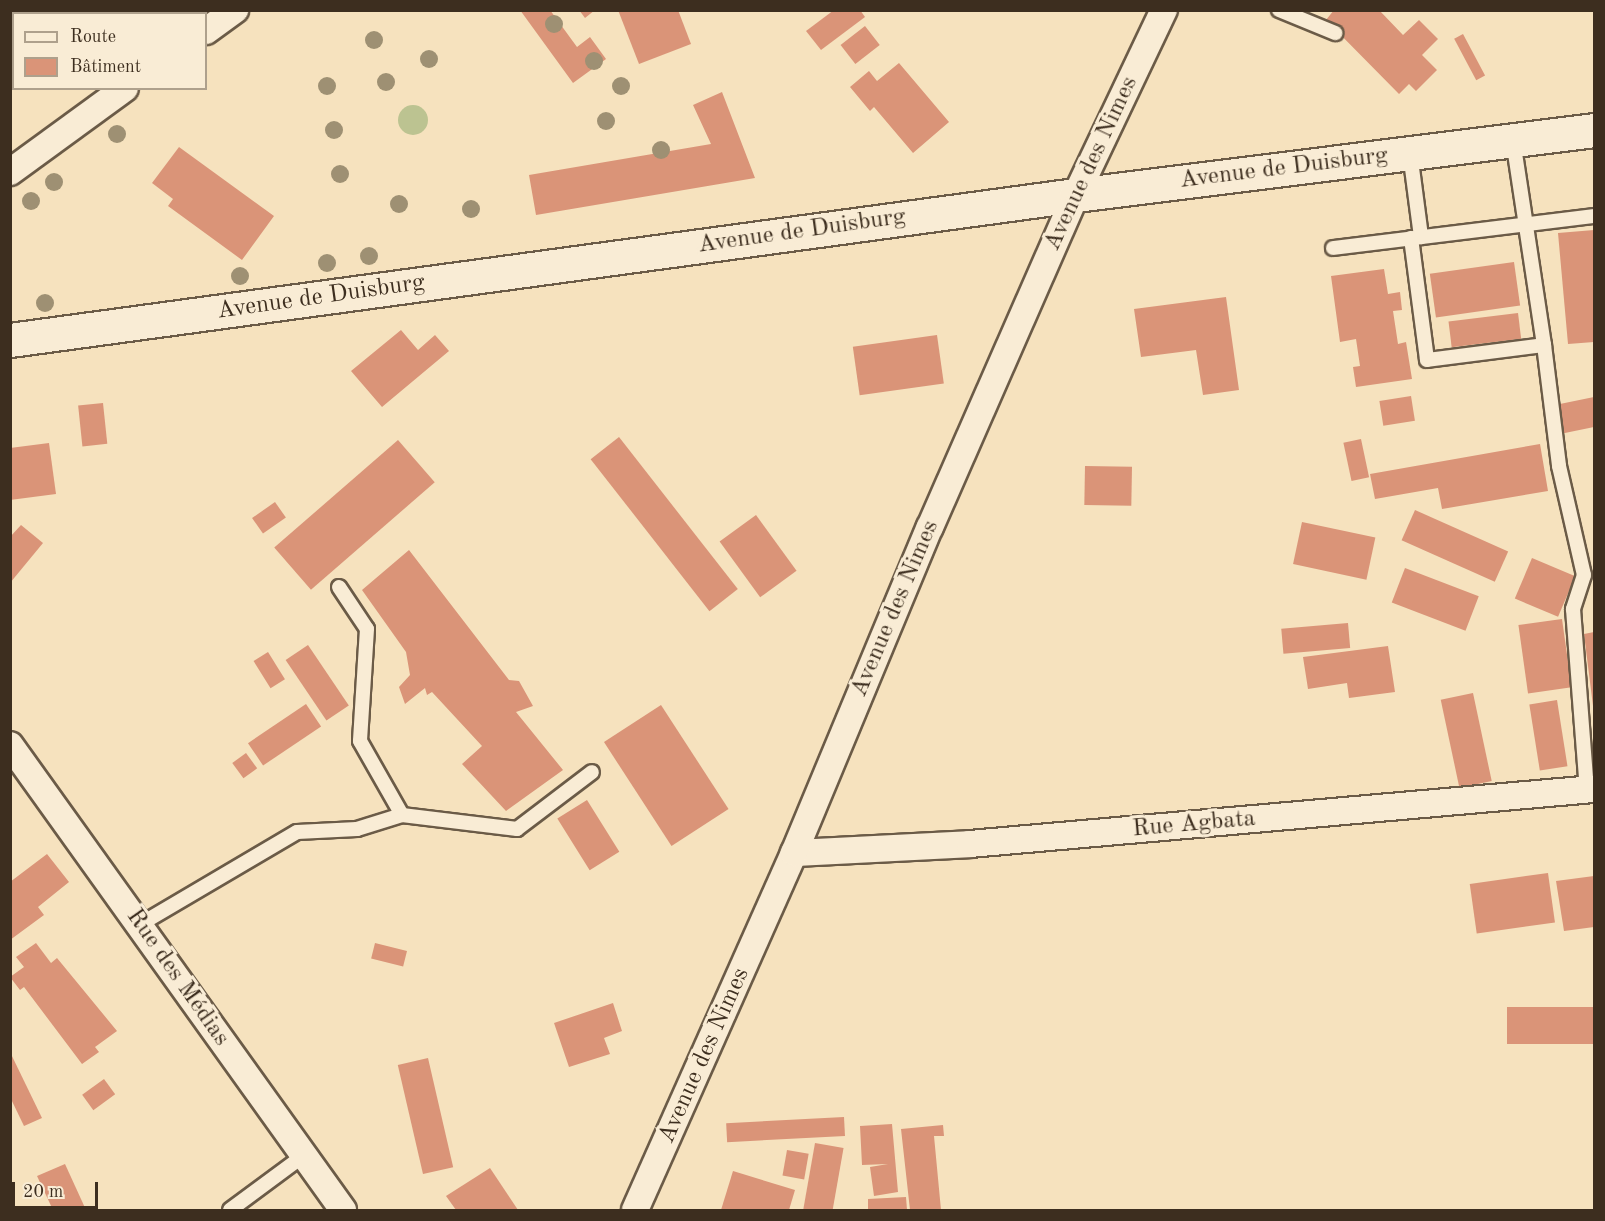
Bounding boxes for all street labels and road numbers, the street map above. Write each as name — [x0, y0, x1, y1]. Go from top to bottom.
street label: Avenue des Nimes — [1039, 72, 1145, 256]
street label: Avenue de Duisburg — [1178, 142, 1390, 196]
street label: Avenue de Duisburg — [696, 203, 908, 261]
street label: Avenue de Duisburg — [215, 269, 427, 327]
street label: Avenue des Nimes — [846, 516, 946, 702]
street label: Rue Agbata — [1131, 805, 1257, 845]
street label: Rue des Médias — [119, 904, 235, 1052]
street label: Avenue des Nimes — [653, 964, 757, 1148]

